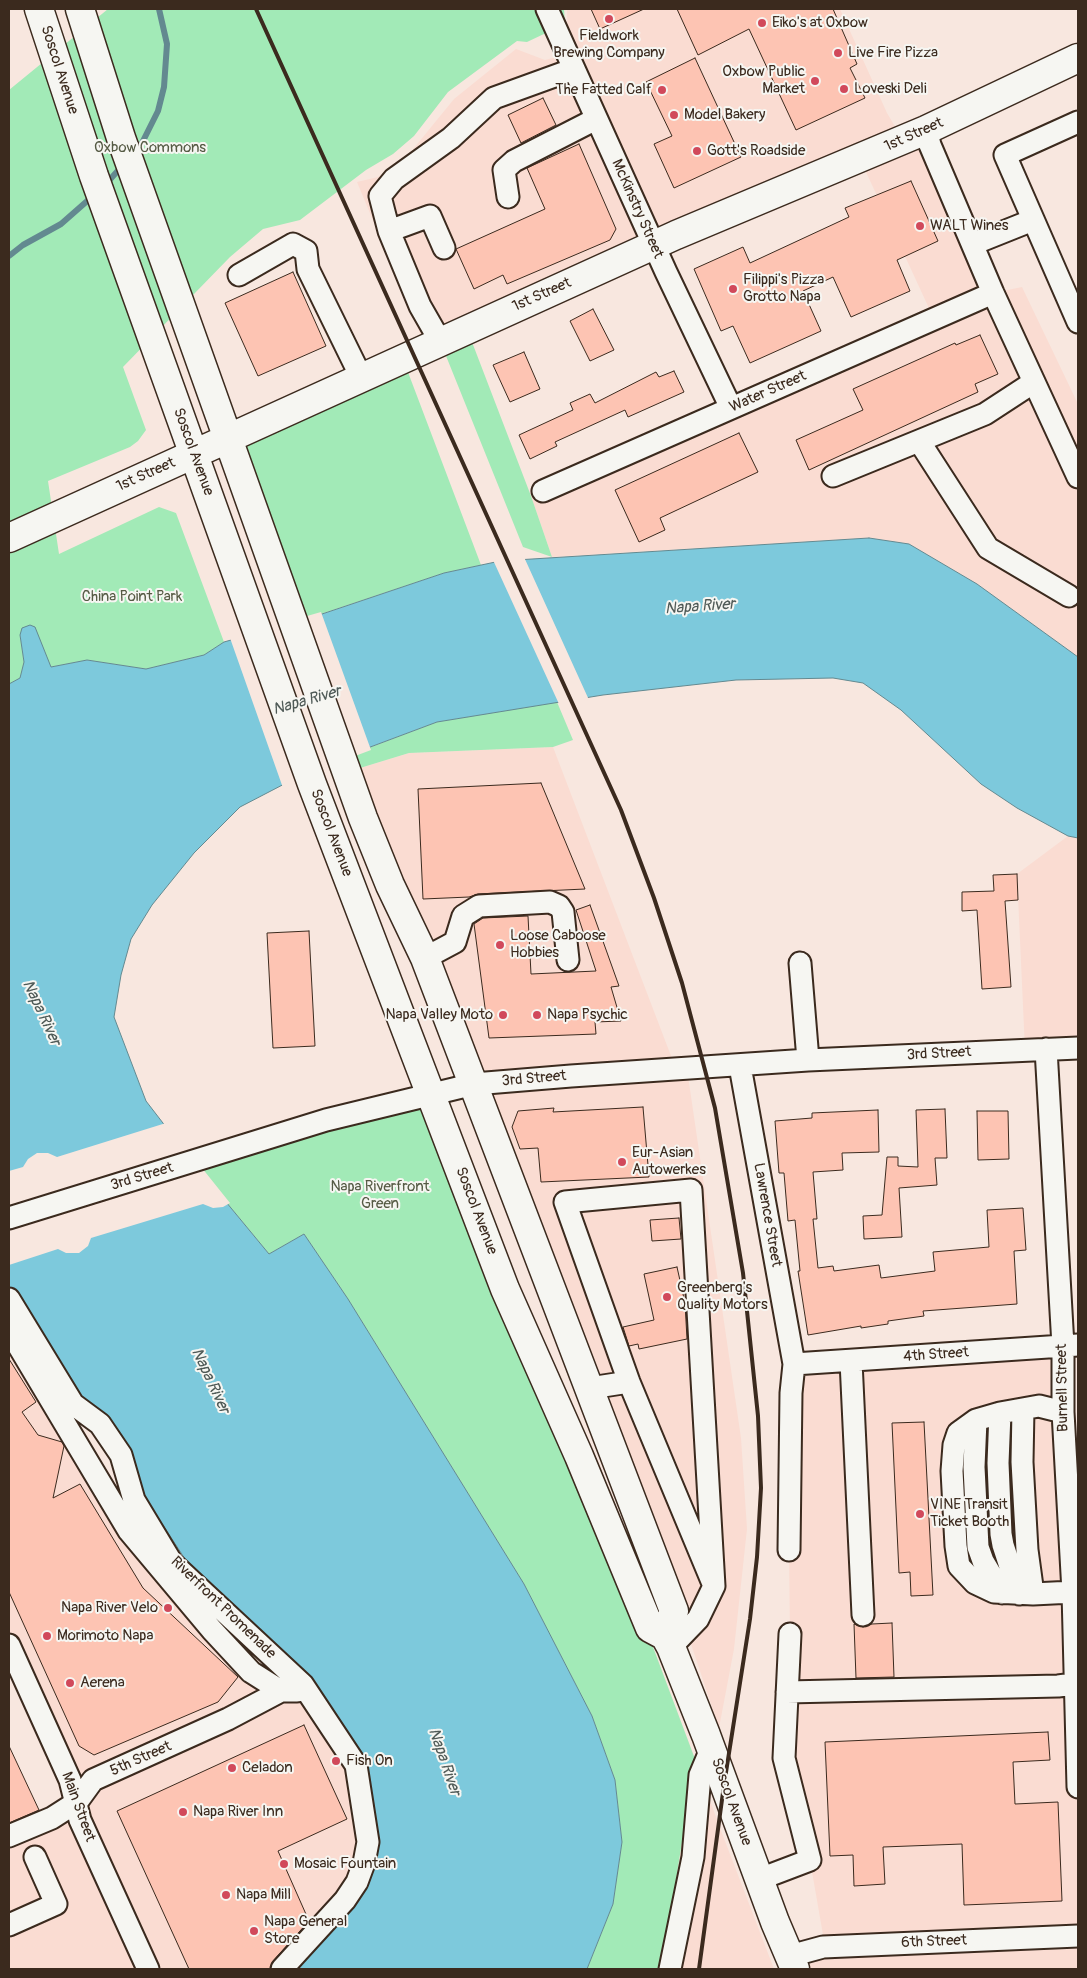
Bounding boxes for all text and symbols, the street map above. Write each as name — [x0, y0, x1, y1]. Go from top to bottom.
marker: Fieldwork Brewing Company — [603, 13, 615, 25]
place label: Eiko's at Oxbow — [772, 14, 868, 32]
marker: Eiko's at Oxbow — [756, 17, 768, 29]
street label: Soscol Avenue — [36, 23, 82, 117]
place label: Fieldwork Brewing Company — [553, 27, 665, 62]
place label: Live Fire Pizza — [848, 44, 938, 62]
marker: Live Fire Pizza — [832, 47, 844, 59]
place label: Oxbow Public Market — [722, 63, 805, 98]
marker: Oxbow Public Market — [809, 75, 821, 87]
place label: Loveski Deli — [854, 80, 927, 98]
place label: The Fatted Calf — [555, 81, 652, 99]
marker: Loveski Deli — [838, 83, 850, 95]
marker: The Fatted Calf — [656, 84, 668, 96]
place label: Model Bakery — [684, 106, 765, 124]
marker: Model Bakery — [668, 109, 680, 121]
street label: 1st Street — [882, 114, 946, 156]
park label: Oxbow Commons — [94, 139, 206, 157]
place label: Gott's Roadside — [707, 142, 805, 160]
marker: Gott's Roadside — [691, 145, 703, 157]
street label: McKinstry Street — [607, 157, 667, 261]
place label: WALT Wines — [930, 217, 1008, 235]
marker: WALT Wines — [914, 220, 926, 232]
place label: Filippi's Pizza Grotto Napa — [743, 271, 824, 306]
street label: 1st Street — [510, 274, 574, 316]
marker: Filippi's Pizza Grotto Napa — [727, 283, 739, 295]
street label: Water Street — [727, 367, 809, 417]
street label: Soscol Avenue — [169, 406, 217, 498]
street label: 1st Street — [114, 454, 178, 496]
park label: China Point Park — [82, 588, 182, 606]
water label: Napa River — [664, 595, 736, 619]
water label: Napa River — [271, 682, 343, 720]
street label: Soscol Avenue — [306, 787, 356, 879]
place label: Loose Caboose Hobbies — [510, 927, 606, 962]
marker: Loose Caboose Hobbies — [494, 939, 506, 951]
water label: Napa River — [17, 977, 65, 1049]
place label: Napa Valley Moto — [385, 1006, 493, 1024]
place label: Napa Psychic — [547, 1006, 628, 1024]
marker: Napa Valley Moto — [497, 1009, 509, 1021]
marker: Napa Psychic — [531, 1009, 543, 1021]
street label: 3rd Street — [906, 1043, 972, 1065]
street label: 3rd Street — [501, 1067, 567, 1091]
place label: Eur-Asian Autowerkes — [632, 1144, 706, 1179]
marker: Eur-Asian Autowerkes — [616, 1156, 628, 1168]
street label: 3rd Street — [108, 1159, 176, 1195]
street label: Lawrence Street — [749, 1162, 785, 1268]
street label: Soscol Avenue — [451, 1165, 501, 1257]
park label: Napa Riverfront Green — [330, 1178, 430, 1213]
place label: Greenberg's Quality Motors — [677, 1279, 768, 1314]
marker: Greenberg's Quality Motors — [661, 1291, 673, 1303]
street label: 4th Street — [903, 1344, 969, 1366]
street label: Burnell Street — [1053, 1344, 1073, 1432]
water label: Napa River — [186, 1345, 234, 1417]
place label: VINE Transit Ticket Booth — [930, 1496, 1009, 1531]
marker: VINE Transit Ticket Booth — [914, 1508, 926, 1520]
street label: Riverfront Promenade — [167, 1553, 279, 1663]
place label: Napa River Velo — [61, 1599, 158, 1617]
marker: Napa River Velo — [162, 1602, 174, 1614]
place label: Morimoto Napa — [57, 1627, 153, 1645]
marker: Morimoto Napa — [41, 1630, 53, 1642]
place label: Aerena — [80, 1674, 125, 1692]
marker: Aerena — [64, 1677, 76, 1689]
water label: Napa River — [424, 1726, 464, 1798]
street label: 5th Street — [108, 1738, 174, 1780]
place label: Fish On — [346, 1752, 393, 1770]
marker: Fish On — [330, 1755, 342, 1767]
street label: Soscol Avenue — [707, 1756, 755, 1848]
place label: Celadon — [242, 1759, 293, 1777]
marker: Celadon — [226, 1762, 238, 1774]
street label: Main Street — [57, 1770, 99, 1844]
place label: Napa River Inn — [193, 1803, 283, 1821]
marker: Napa River Inn — [177, 1806, 189, 1818]
place label: Mosaic Fountain — [294, 1855, 396, 1873]
marker: Mosaic Fountain — [278, 1858, 290, 1870]
place label: Napa Mill — [236, 1886, 291, 1904]
marker: Napa Mill — [220, 1889, 232, 1901]
place label: Napa General Store — [264, 1913, 347, 1948]
marker: Napa General Store — [248, 1925, 260, 1937]
street label: 6th Street — [901, 1932, 967, 1952]

